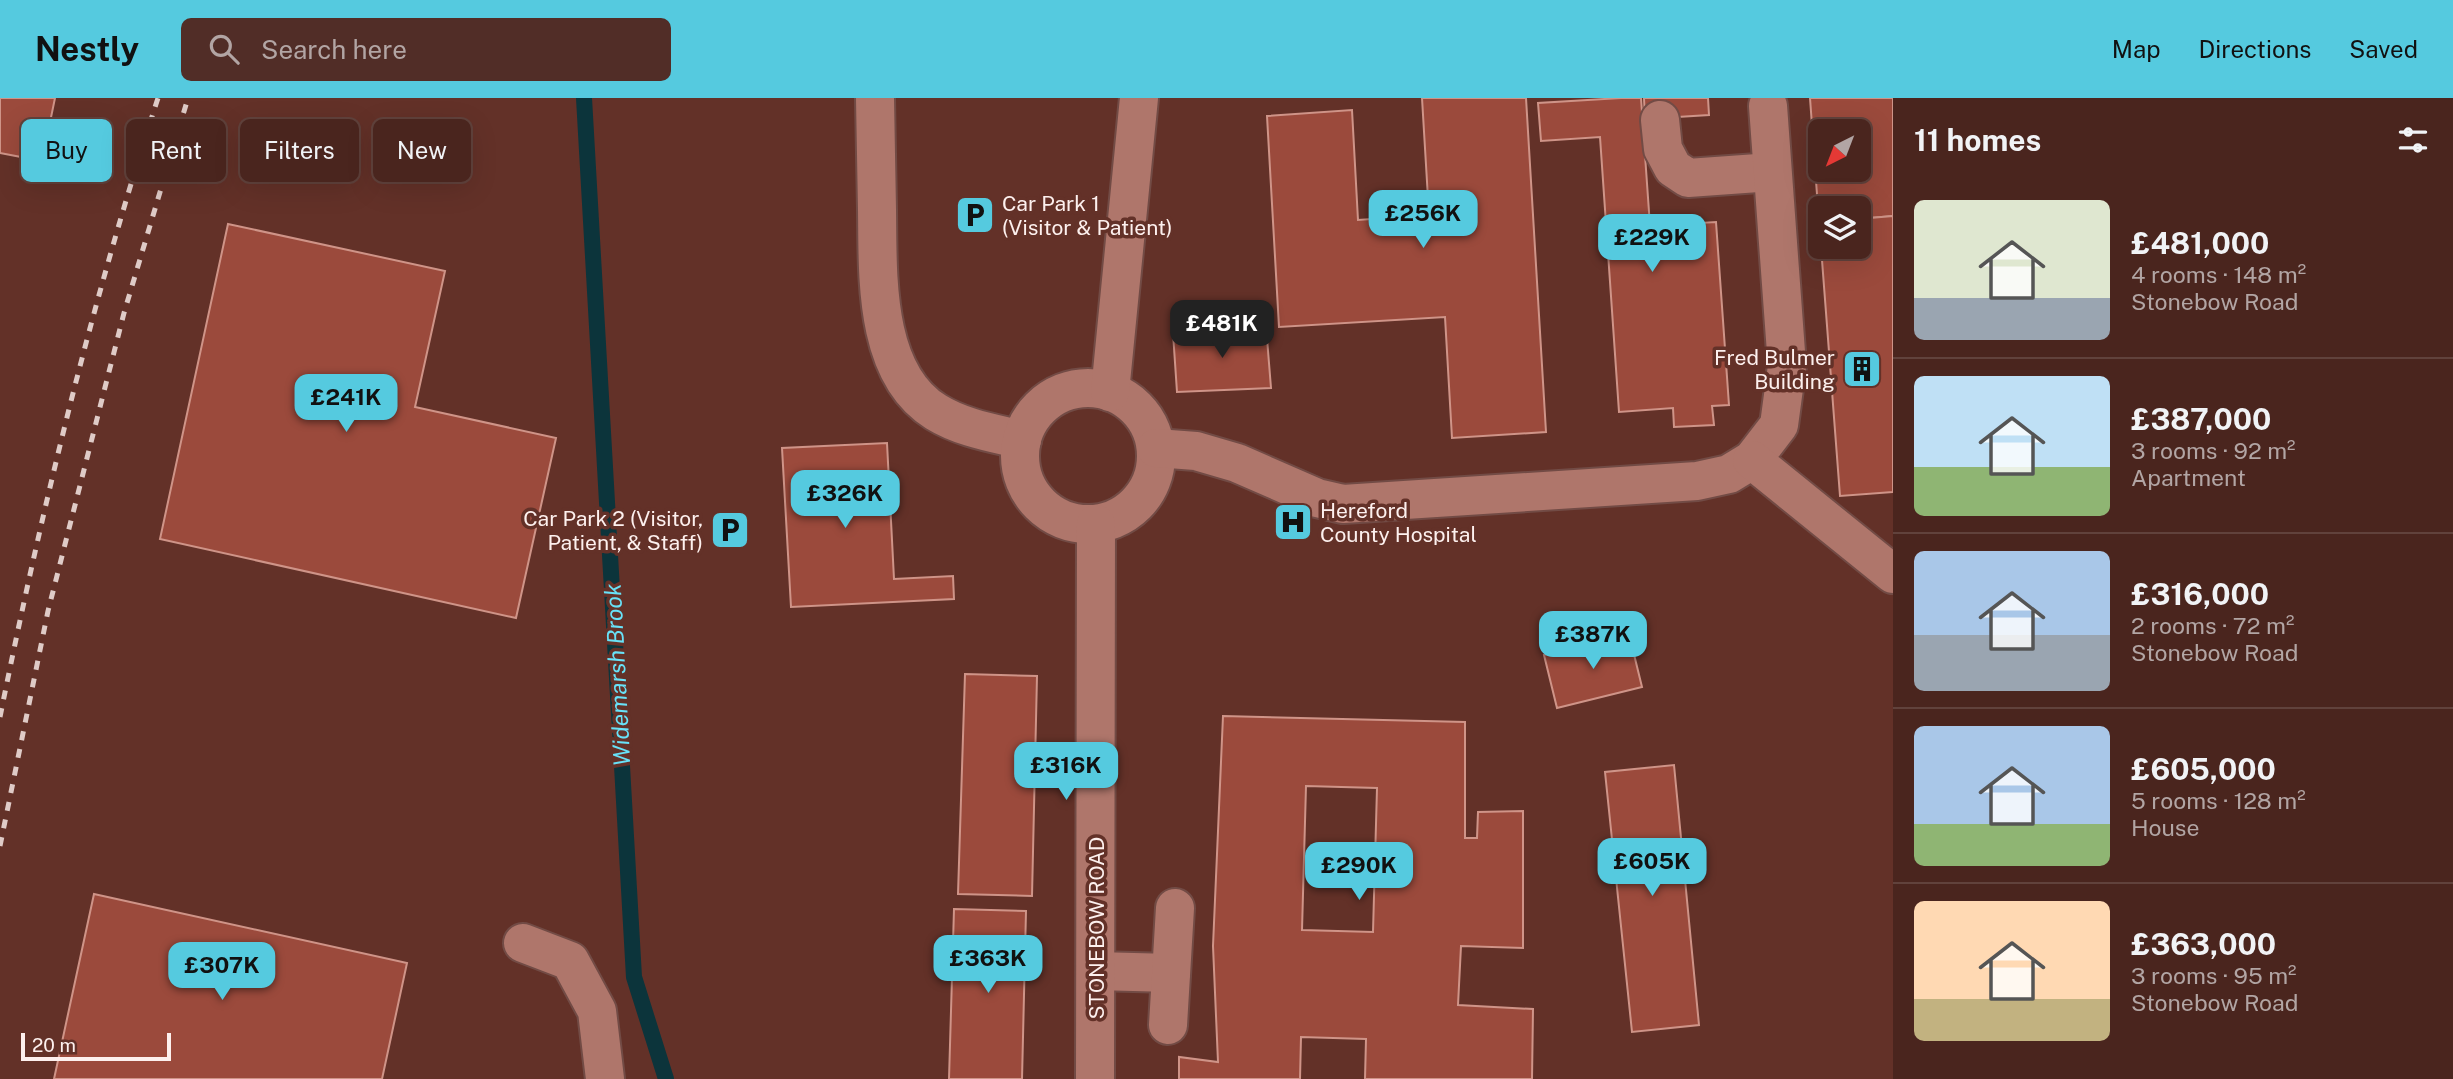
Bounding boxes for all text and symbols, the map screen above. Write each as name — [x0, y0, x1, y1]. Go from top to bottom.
search box — [181, 18, 671, 81]
text: Nestly — [35, 30, 139, 68]
icon: search — [205, 30, 243, 68]
text: Search here — [261, 34, 407, 65]
text: Map — [2112, 35, 2161, 63]
text: Directions — [2199, 35, 2311, 63]
text: Saved — [2349, 35, 2418, 63]
chip: Buy — [21, 119, 112, 182]
chip: Rent — [126, 119, 226, 182]
chip: Filters — [240, 119, 359, 182]
chip: New — [373, 119, 471, 182]
north arrow — [1808, 119, 1871, 182]
map controls — [1808, 119, 1871, 259]
icon: filters — [2394, 121, 2432, 159]
text: 11 homes — [1914, 122, 2041, 158]
pin: £256K — [1374, 190, 1472, 250]
place label: Car Park 1 (Visitor & Patient) — [1002, 191, 1173, 240]
parking icon: Car Park 1 (Visitor & Patient) — [954, 194, 996, 236]
button: layers — [1808, 196, 1871, 259]
text: £256K — [1385, 199, 1461, 226]
pin: £229K — [1603, 214, 1701, 274]
text: £229K — [1614, 223, 1690, 250]
text: £481,000 — [2131, 225, 2269, 261]
icon: home — [1970, 228, 2054, 312]
text: 4 rooms · 148 m² — [2131, 261, 2306, 288]
text: Stonebow Road — [2131, 288, 2298, 315]
pin: £481K — [1173, 300, 1271, 360]
text: £481K — [1186, 309, 1258, 336]
place label: Fred Bulmer Building — [1714, 345, 1835, 394]
building icon: Fred Bulmer Building — [1841, 348, 1883, 390]
pin: £241K — [297, 374, 395, 434]
text: £241K — [311, 383, 381, 410]
text: £387,000 — [2131, 401, 2271, 437]
icon: home — [1970, 404, 2054, 488]
text: 3 rooms · 92 m² — [2131, 437, 2296, 464]
text: Apartment — [2131, 464, 2246, 491]
pin: £326K — [796, 470, 894, 530]
text: £326K — [807, 479, 883, 506]
place label: Hereford County Hospital — [1320, 498, 1477, 547]
hospital icon: Hereford County Hospital — [1272, 501, 1314, 543]
place label: Car Park 2 (Visitor, Patient, & Staff) — [523, 506, 703, 555]
parking icon: Car Park 2 (Visitor, Patient, & Staff) — [709, 509, 751, 551]
text: £316,000 — [2131, 576, 2269, 612]
icon: home — [1970, 579, 2054, 663]
water label: Widemarsh Brook — [599, 583, 635, 767]
pin: £387K — [1544, 612, 1642, 671]
text: 2 rooms · 72 m² — [2131, 612, 2294, 639]
text: £387K — [1555, 620, 1631, 647]
text: Stonebow Road — [2131, 639, 2298, 666]
pin: £316K — [1017, 742, 1115, 802]
text: £316K — [1030, 751, 1102, 778]
text: £605,000 — [2131, 751, 2276, 787]
icon: home — [1970, 754, 2054, 838]
text: 5 rooms · 128 m² — [2131, 787, 2306, 814]
text: House — [2131, 814, 2199, 841]
street label: STONEBOW ROAD — [1084, 837, 1109, 1019]
pin: £605K — [1603, 838, 1701, 898]
pin: £290K — [1310, 842, 1408, 902]
text: £605K — [1614, 847, 1690, 874]
text: £290K — [1321, 851, 1397, 878]
text: £363,000 — [2131, 926, 2276, 962]
icon: home — [1970, 929, 2054, 1013]
pin: £363K — [939, 936, 1037, 995]
pin: £307K — [173, 942, 271, 1002]
text: £363K — [949, 944, 1027, 971]
text: £307K — [184, 951, 260, 978]
text: 3 rooms · 95 m² — [2131, 962, 2297, 989]
text: Stonebow Road — [2131, 989, 2298, 1016]
scale bar — [21, 1030, 172, 1062]
text: 20 m — [32, 1034, 76, 1056]

